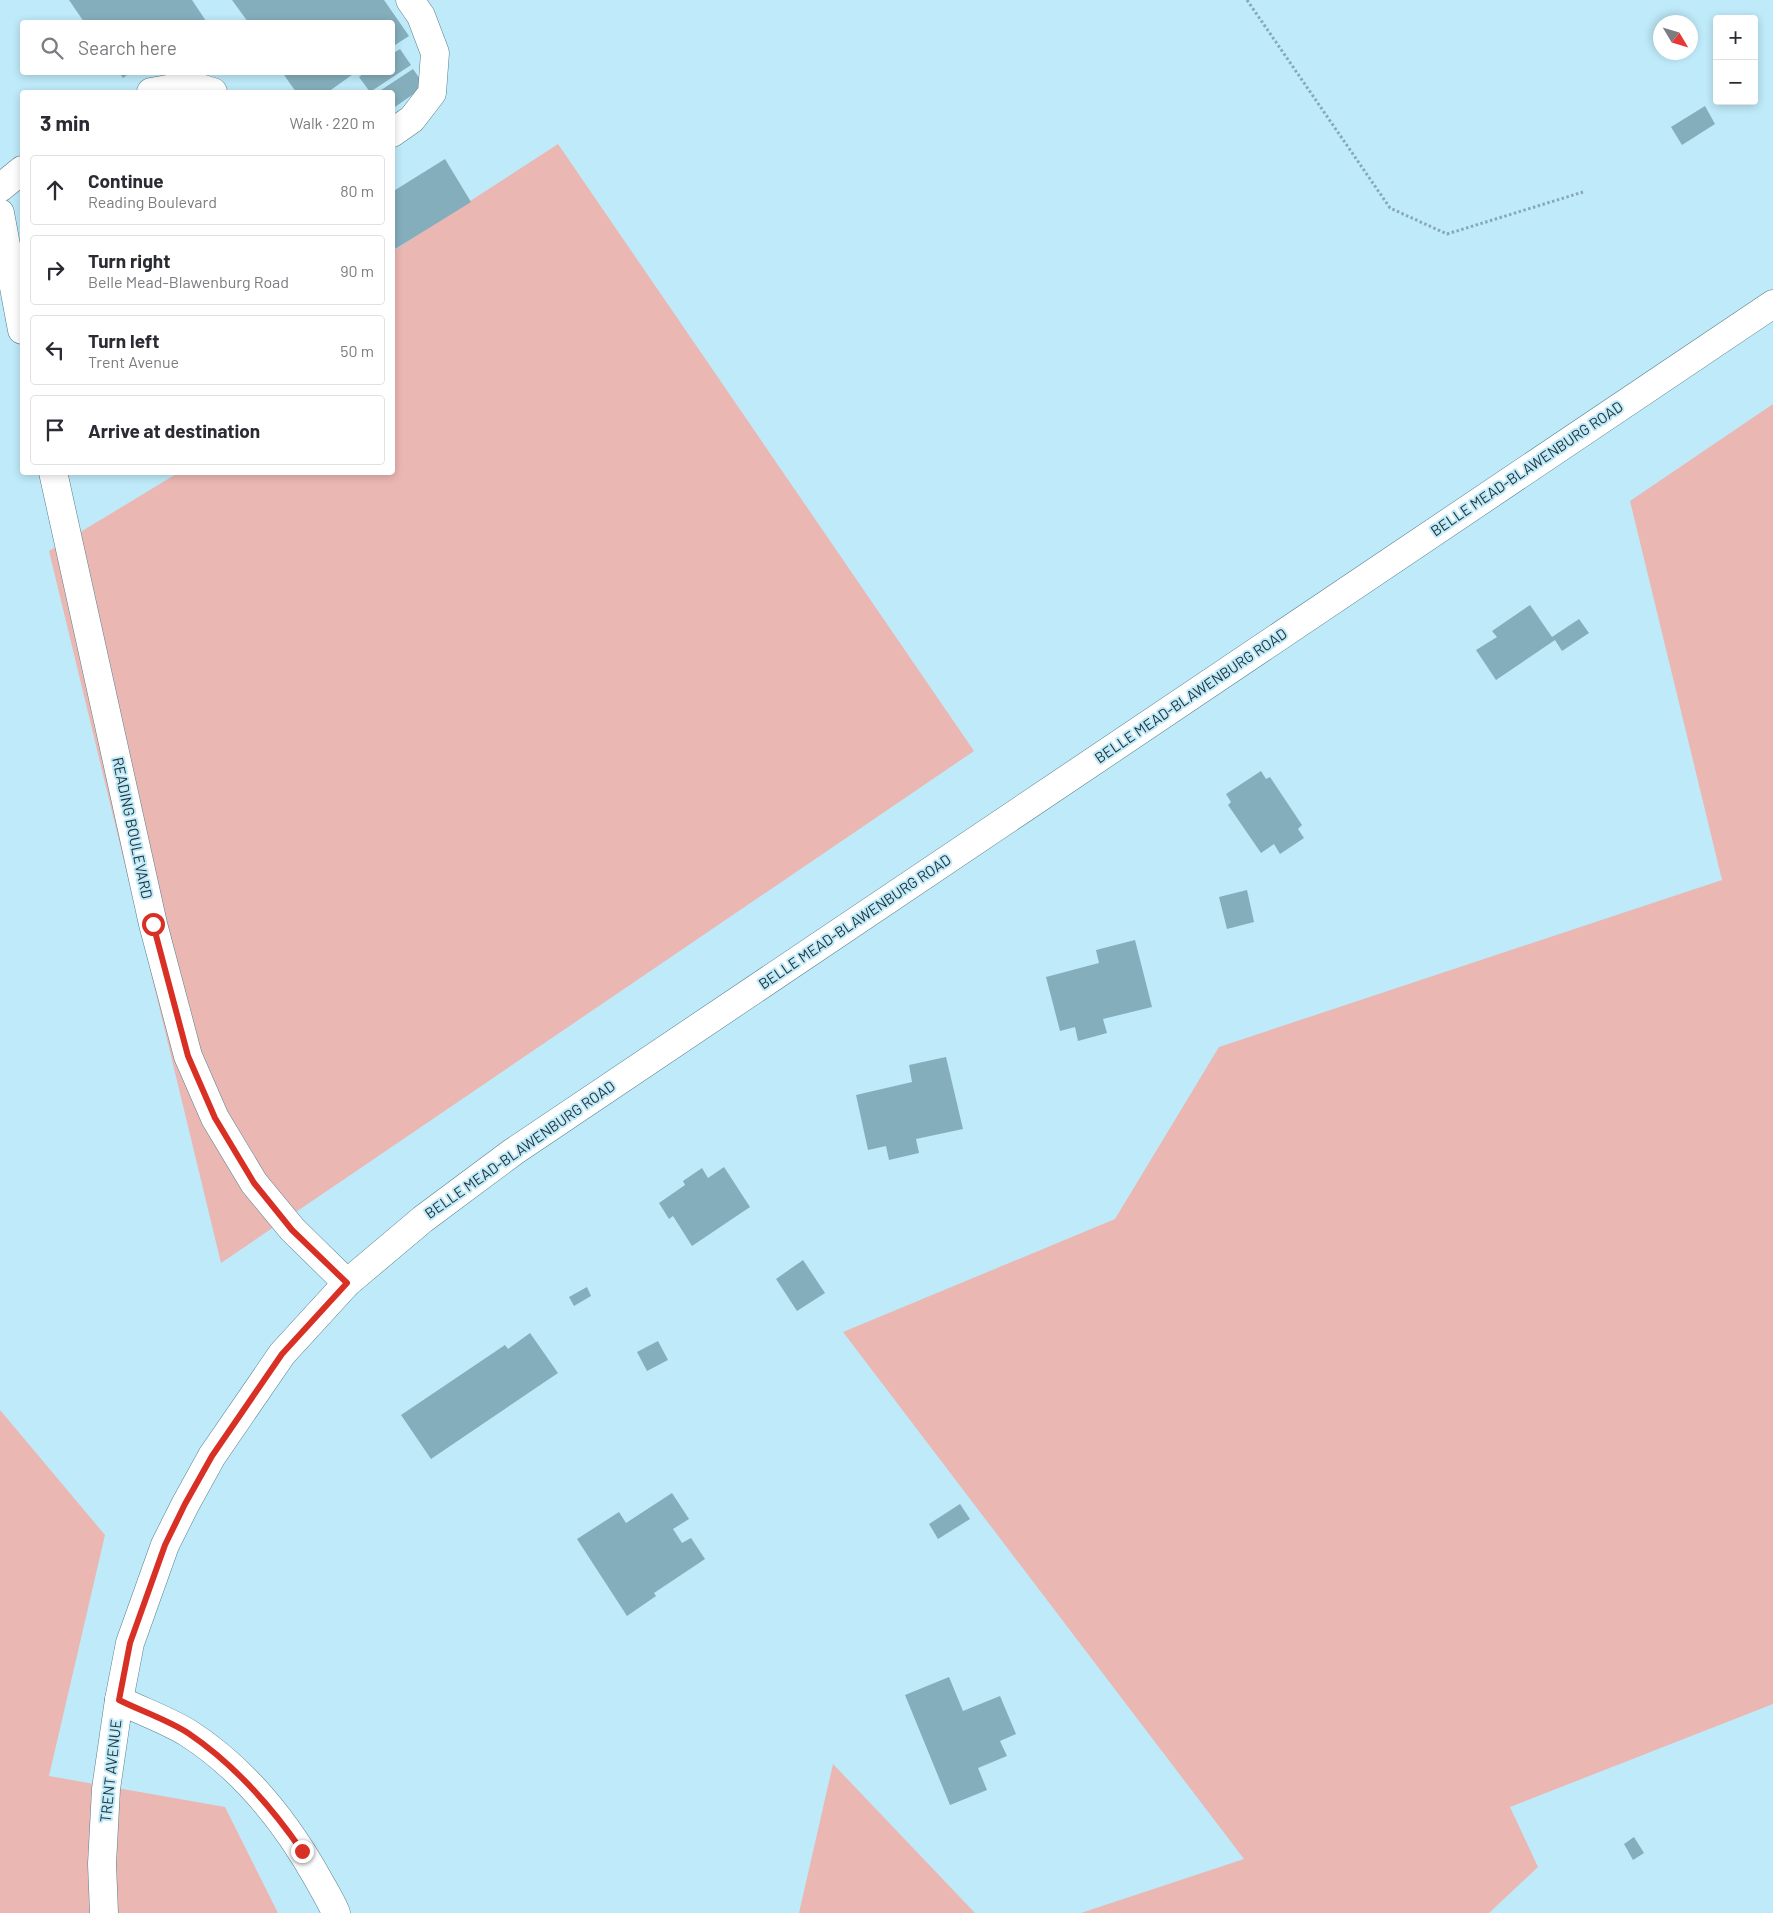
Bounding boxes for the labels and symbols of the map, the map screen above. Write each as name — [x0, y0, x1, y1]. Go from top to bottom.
north arrow — [1653, 15, 1698, 60]
street label: BELLE MEAD-BLAWENBURG ROAD — [1427, 397, 1626, 539]
street label: BELLE MEAD-BLAWENBURG ROAD — [1091, 624, 1290, 766]
street label: READING BOULEVARD — [109, 755, 157, 900]
street label: BELLE MEAD-BLAWENBURG ROAD — [755, 850, 954, 992]
route start — [142, 913, 165, 936]
street label: BELLE MEAD-BLAWENBURG ROAD — [421, 1076, 618, 1222]
street label: TRENT AVENUE — [96, 1718, 124, 1823]
route end — [291, 1840, 314, 1863]

